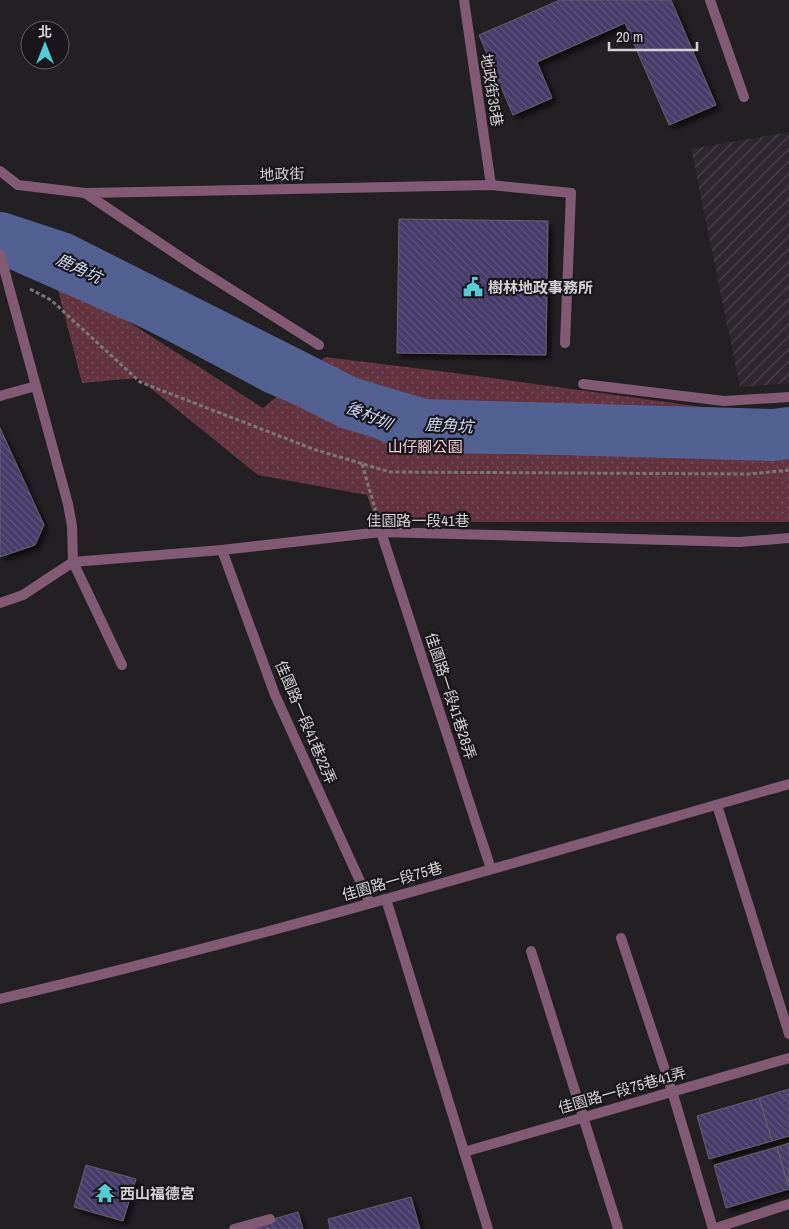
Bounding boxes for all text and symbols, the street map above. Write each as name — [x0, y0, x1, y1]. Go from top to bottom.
north arrow — [20, 20, 70, 70]
scale bar — [609, 20, 696, 52]
text: 北 — [38, 23, 52, 41]
text: 20 m — [616, 26, 643, 47]
street label: 地政街35巷 — [476, 52, 508, 128]
street label: 地政街 — [259, 163, 305, 185]
water label: 鹿角坑 — [53, 248, 107, 289]
public building icon: 樹林地政事務所 — [462, 276, 484, 298]
place label: 樹林地政事務所 — [488, 277, 593, 298]
water label: 後村圳 — [343, 395, 397, 435]
water label: 鹿角坑 — [424, 413, 476, 437]
park label: 山仔腳公園 — [387, 436, 463, 457]
street label: 佳園路一段41巷 — [366, 510, 470, 531]
street label: 佳園路一段41巷28弄 — [421, 630, 481, 762]
street label: 佳園路一段41巷22弄 — [270, 657, 342, 787]
street label: 佳園路一段75巷 — [339, 857, 445, 905]
street label: 佳園路一段75巷41弄 — [555, 1062, 689, 1118]
temple icon: 西山福德宮 — [94, 1182, 116, 1204]
place label: 西山福德宮 — [120, 1183, 195, 1204]

